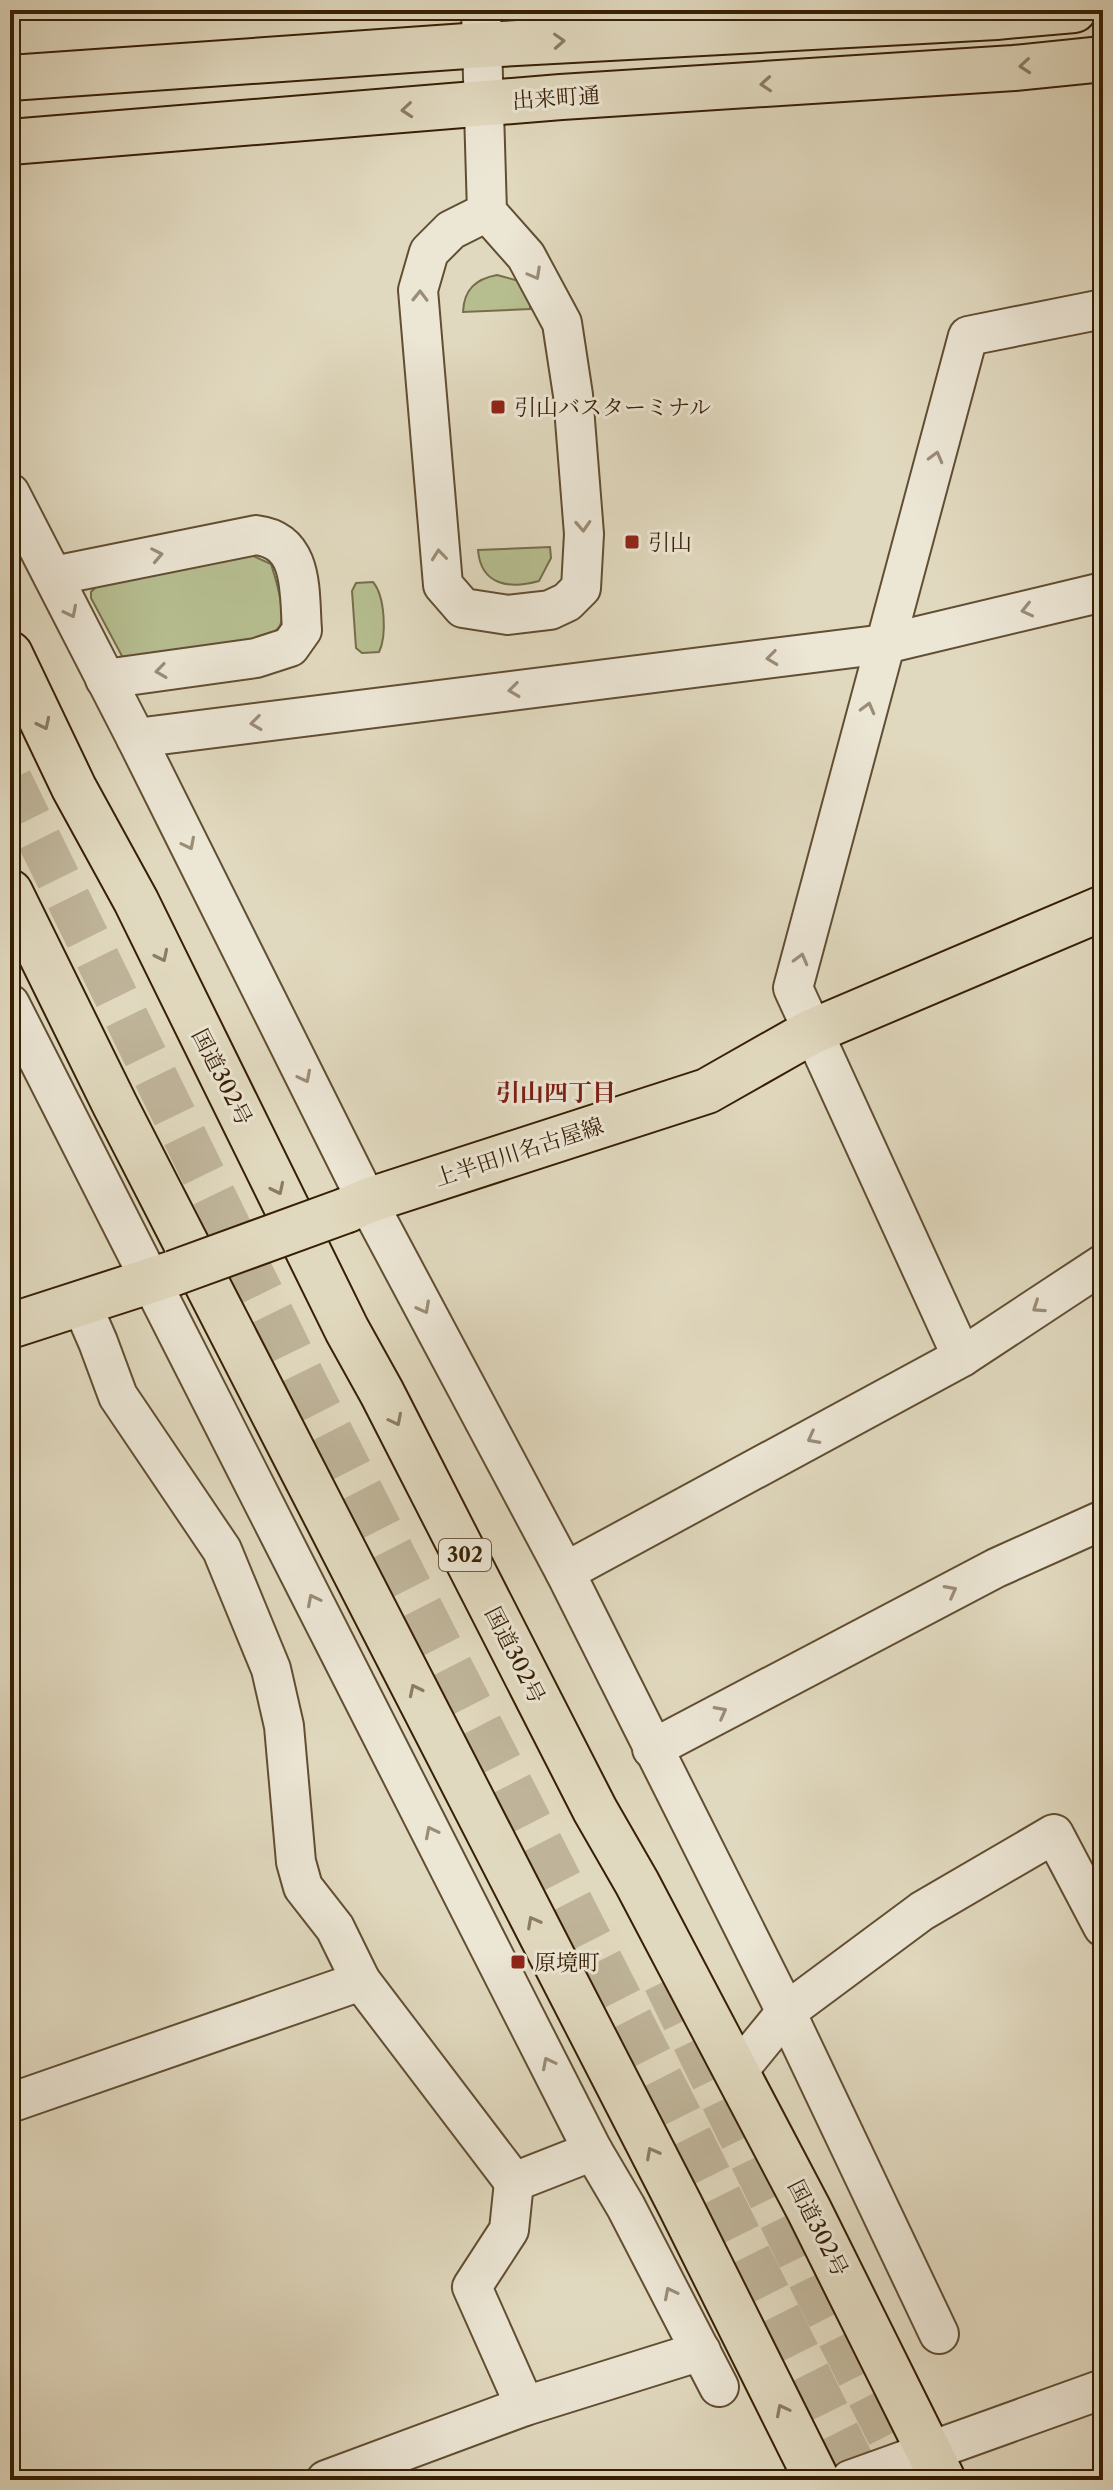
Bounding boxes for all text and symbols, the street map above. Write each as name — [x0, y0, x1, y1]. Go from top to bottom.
one-way arrow — [553, 32, 566, 49]
one-way arrow — [1018, 58, 1031, 75]
one-way arrow — [759, 75, 772, 92]
street label: 出来町通 — [511, 81, 601, 115]
one-way arrow — [400, 101, 413, 118]
one-way arrow — [526, 265, 541, 280]
one-way arrow — [411, 289, 428, 302]
place label: 引山バスターミナル — [514, 394, 711, 421]
marker: 引山バスターミナル — [489, 398, 507, 416]
one-way arrow — [926, 450, 943, 464]
one-way arrow — [574, 520, 591, 532]
place label: 引山 — [648, 529, 692, 556]
marker: 引山 — [623, 533, 641, 551]
one-way arrow — [149, 547, 163, 564]
one-way arrow — [431, 548, 448, 561]
one-way arrow — [1021, 601, 1034, 618]
one-way arrow — [62, 604, 77, 619]
one-way arrow — [765, 649, 779, 666]
one-way arrow — [154, 662, 168, 679]
one-way arrow — [507, 682, 520, 699]
one-way arrow — [859, 701, 875, 715]
one-way arrow — [249, 714, 262, 731]
one-way arrow — [34, 716, 50, 731]
one-way arrow — [179, 836, 195, 851]
one-way arrow — [152, 947, 168, 962]
one-way arrow — [791, 952, 808, 966]
street label: 国道302号 — [186, 1024, 258, 1130]
one-way arrow — [295, 1068, 311, 1083]
district label: 引山四丁目 — [496, 1078, 616, 1107]
street label: 上半田川名古屋線 — [431, 1112, 607, 1192]
one-way arrow — [268, 1180, 284, 1195]
one-way arrow — [1032, 1297, 1047, 1312]
one-way arrow — [415, 1299, 430, 1314]
one-way arrow — [387, 1412, 402, 1427]
one-way arrow — [807, 1428, 822, 1443]
road number: 302 — [439, 1539, 491, 1571]
one-way arrow — [942, 1585, 957, 1601]
one-way arrow — [307, 1593, 322, 1608]
street label: 国道302号 — [479, 1602, 551, 1708]
one-way arrow — [409, 1684, 425, 1699]
one-way arrow — [713, 1707, 728, 1722]
one-way arrow — [425, 1825, 440, 1840]
one-way arrow — [527, 1916, 542, 1931]
place label: 原境町 — [534, 1949, 600, 1976]
marker: 原境町 — [509, 1953, 527, 1971]
one-way arrow — [543, 2057, 558, 2072]
one-way arrow — [647, 2147, 662, 2161]
street label: 国道302号 — [782, 2175, 854, 2281]
one-way arrow — [665, 2287, 680, 2302]
one-way arrow — [776, 2404, 792, 2419]

